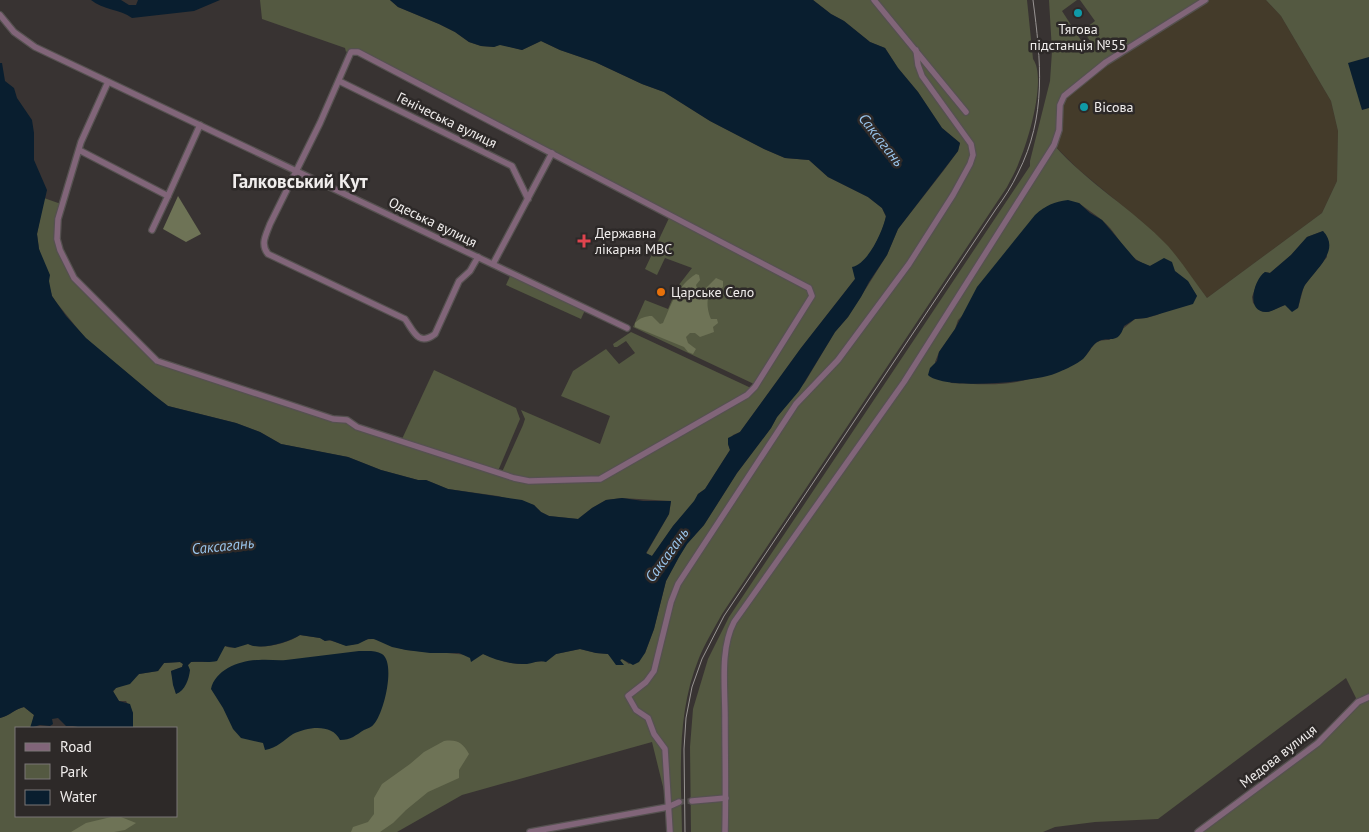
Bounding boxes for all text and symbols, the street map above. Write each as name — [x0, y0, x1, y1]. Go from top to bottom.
marker: Тягова підстанція №55 — [1072, 7, 1084, 19]
place label: Тягова підстанція №55 — [1030, 20, 1126, 54]
street label: Генічеська вулиця — [394, 88, 500, 152]
place label: Вісова — [1094, 98, 1133, 116]
marker: Вісова — [1078, 101, 1090, 113]
water label: Саксагань — [855, 109, 908, 170]
district label: Галковський Кут — [232, 169, 368, 193]
street label: Одеська вулиця — [386, 193, 480, 251]
place label: Державна лікарня МВС — [594, 224, 672, 258]
marker: Державна лікарня МВС — [577, 234, 591, 248]
place label: Царське Село — [671, 283, 754, 301]
marker: Царське Село — [655, 286, 667, 298]
water label: Саксагань — [640, 524, 693, 586]
water label: Саксагань — [191, 533, 255, 558]
street label: Медова вулиця — [1236, 720, 1320, 792]
legend — [15, 727, 178, 817]
text: Road — [60, 737, 92, 756]
text: Park — [60, 762, 88, 781]
text: Water — [60, 787, 97, 806]

